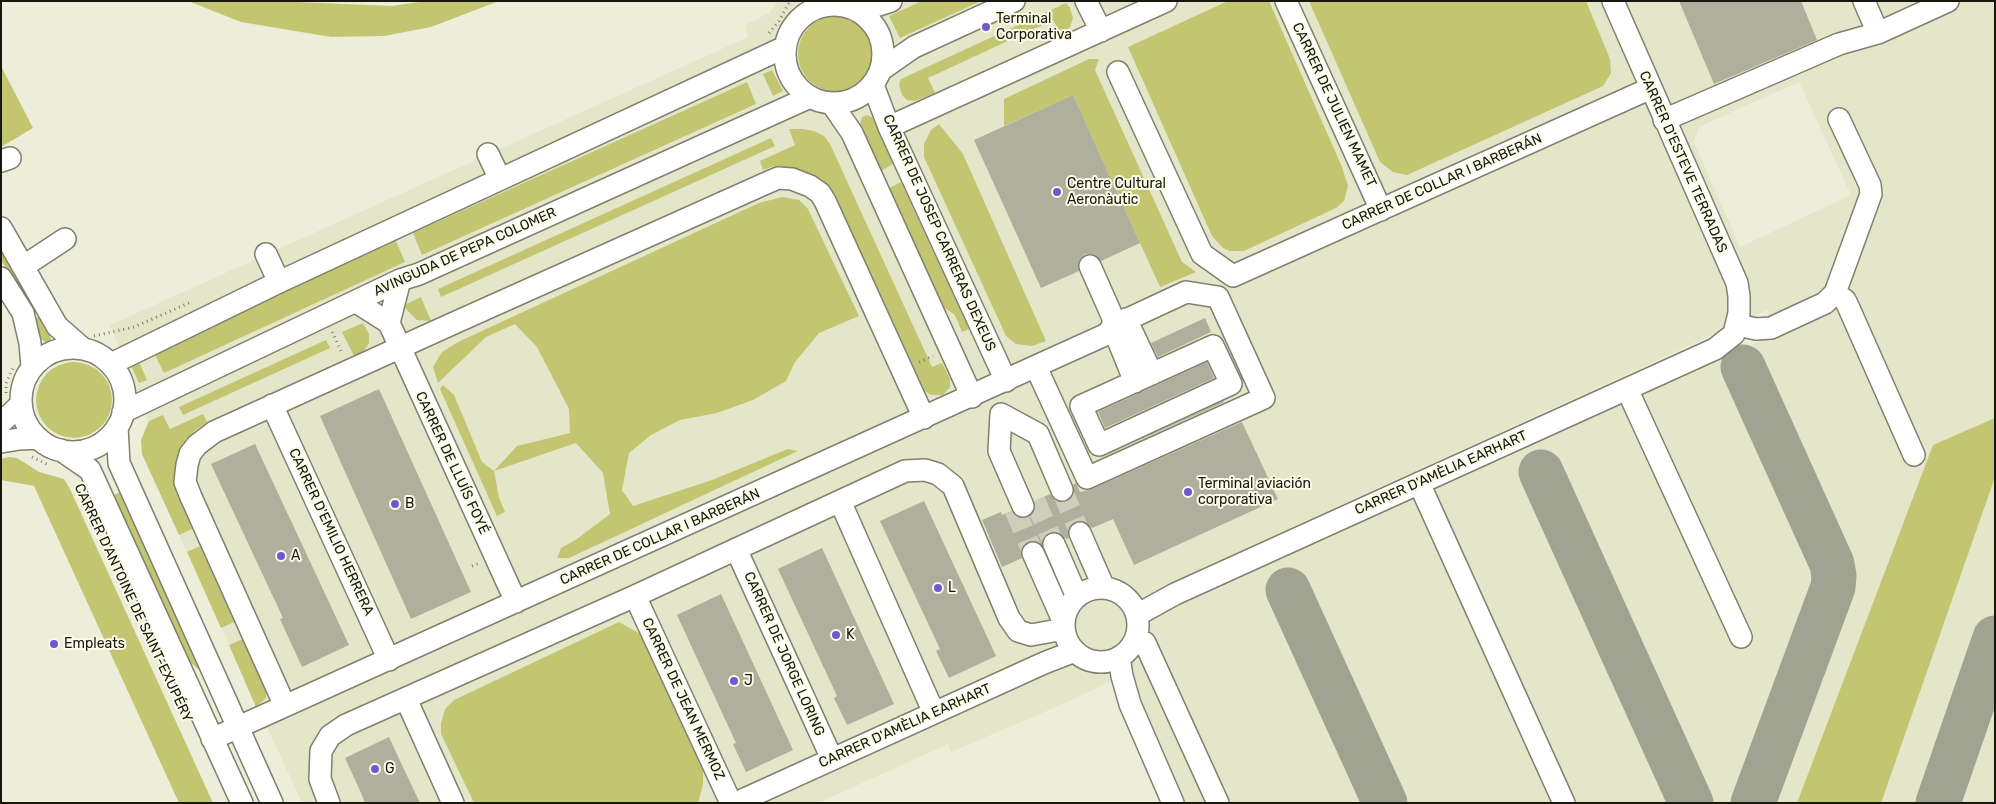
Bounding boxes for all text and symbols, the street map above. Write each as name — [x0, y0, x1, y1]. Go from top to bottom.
place label: Terminal Corporativa — [996, 11, 1072, 44]
street label: CARRER DE JULIEN MAMET — [1288, 20, 1380, 190]
marker: Terminal Corporativa — [980, 21, 992, 33]
street label: CARRER D'ESTEVE TERRADAS — [1635, 69, 1731, 255]
street label: CARRER DE JOSEP CARRERAS DEXEUS — [879, 112, 999, 354]
street label: CARRER DE COLLAR I BARBERÁN — [1339, 130, 1545, 234]
place label: Centre Cultural Aeronàutic — [1067, 176, 1166, 208]
marker: Centre Cultural Aeronàutic — [1051, 186, 1063, 198]
street label: AVINGUDA DE PEPA COLOMER — [371, 204, 559, 300]
street label: CARRER DE LLUÍS FOYÉ — [412, 389, 492, 537]
street label: CARRER D'AMÈLIA EARHART — [1352, 427, 1530, 519]
street label: CARRER D'EMILIO HERRERA — [285, 446, 377, 618]
place label: Terminal aviación corporativa — [1198, 476, 1311, 508]
street label: CARRER D'ANTOINE DE SAINT-EXUPÉRY — [70, 481, 196, 725]
street label: CARRER DE COLLAR I BARBERÁN — [557, 485, 763, 589]
marker: Terminal aviación corporativa — [1182, 486, 1194, 498]
place label: B — [405, 496, 414, 512]
marker: B — [389, 498, 401, 510]
place label: A — [291, 548, 300, 564]
marker: A — [275, 550, 287, 562]
street label: CARRER DE JORGE LORING — [740, 569, 828, 739]
place label: L — [948, 580, 956, 596]
marker: L — [932, 582, 944, 594]
street label: CARRER DE JEAN MERMOZ — [638, 615, 728, 783]
place label: K — [846, 627, 854, 643]
marker: K — [830, 629, 842, 641]
place label: Empleats — [64, 636, 125, 652]
marker: Empleats — [48, 638, 60, 650]
place label: J — [744, 673, 753, 689]
marker: J — [728, 675, 740, 687]
street label: CARRER D'AMÈLIA EARHART — [816, 680, 994, 772]
place label: G — [385, 761, 395, 777]
marker: G — [369, 763, 381, 775]

